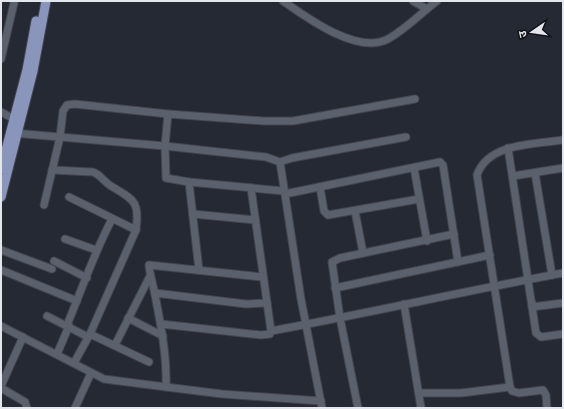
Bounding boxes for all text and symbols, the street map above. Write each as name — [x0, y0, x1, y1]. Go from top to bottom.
north arrow — [512, 12, 552, 52]
text: उ — [516, 29, 529, 39]

